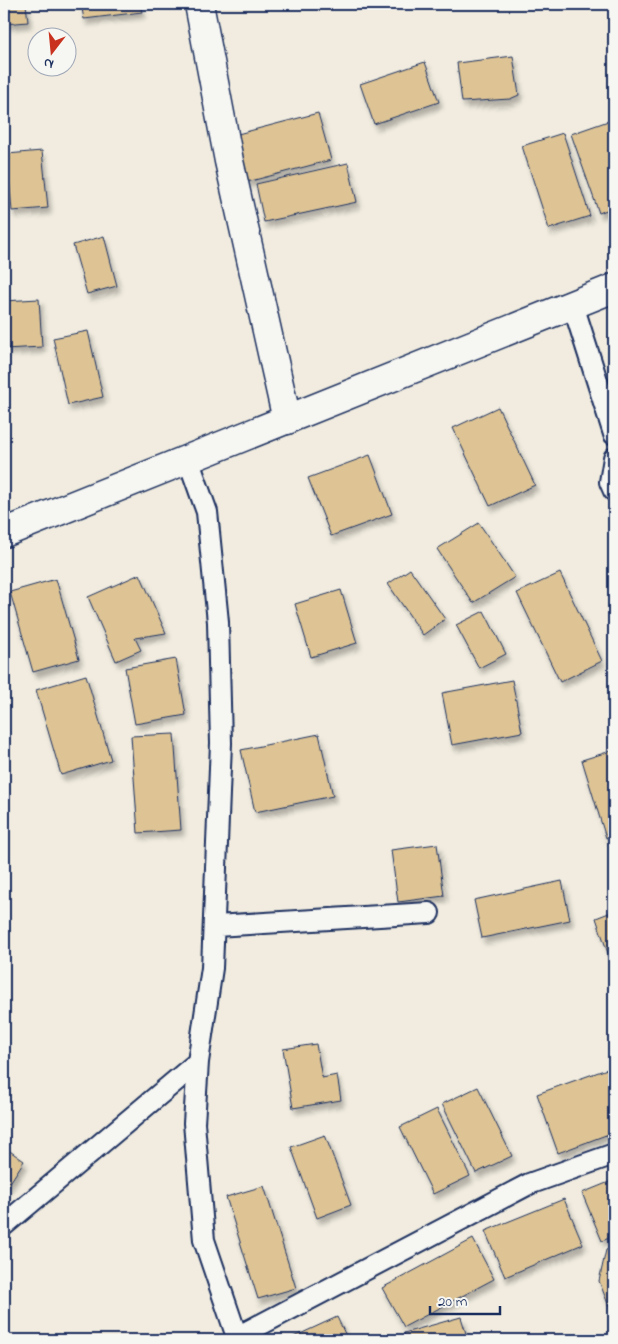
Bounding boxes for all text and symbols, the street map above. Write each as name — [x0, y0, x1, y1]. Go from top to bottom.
north arrow — [28, 28, 78, 78]
text: N — [41, 52, 56, 74]
scale bar — [430, 1284, 500, 1316]
text: 20 m — [438, 1291, 468, 1313]

